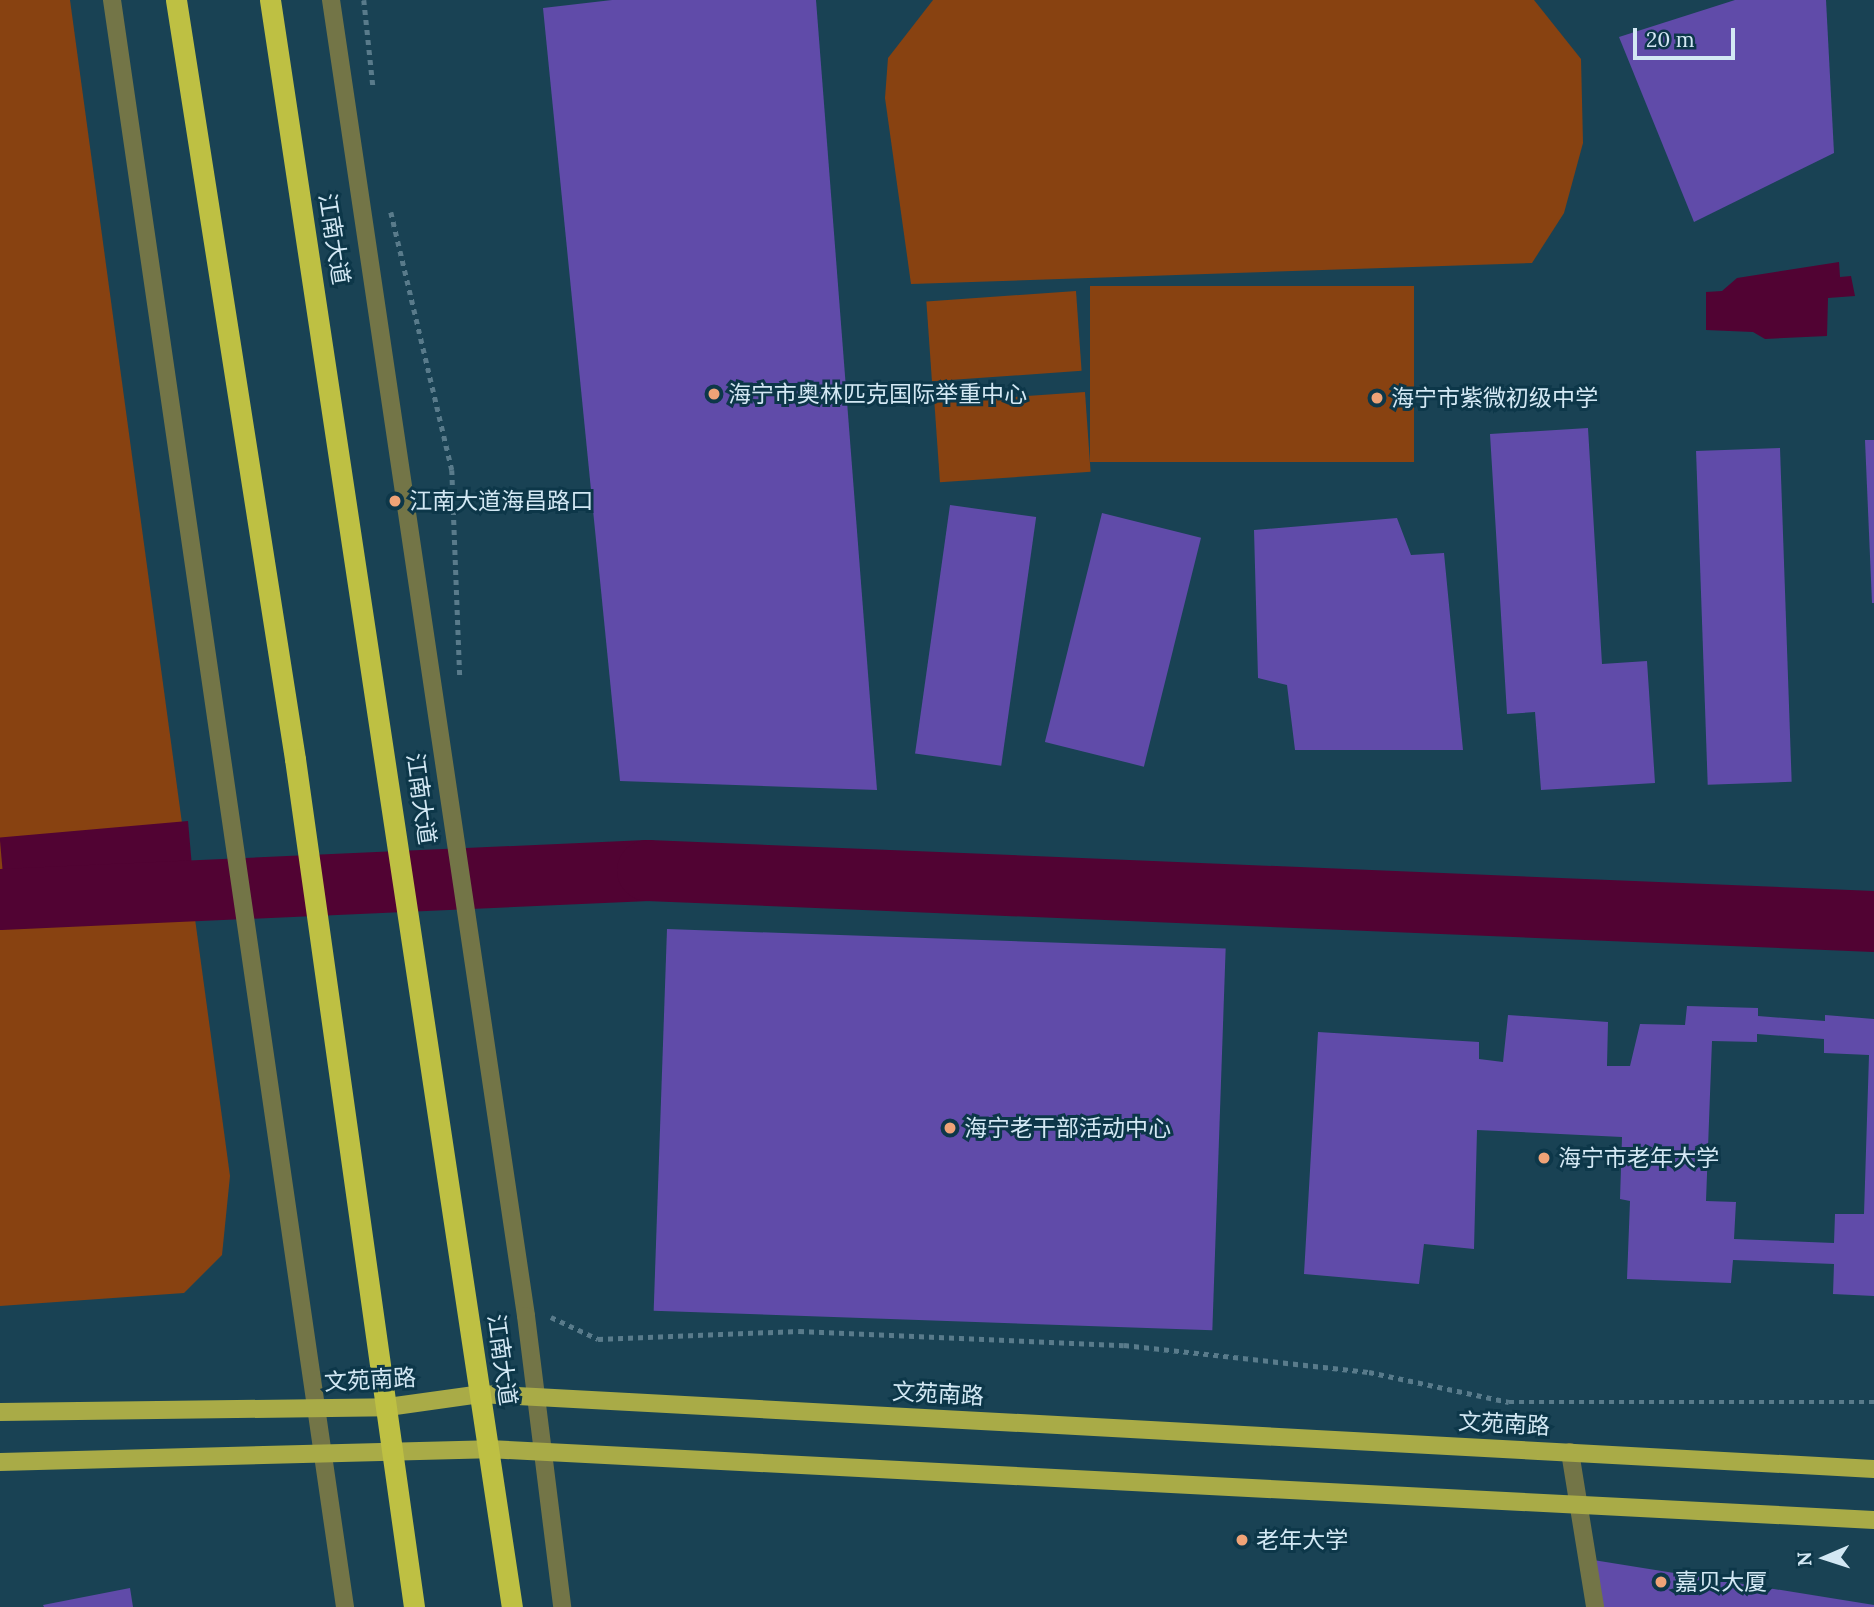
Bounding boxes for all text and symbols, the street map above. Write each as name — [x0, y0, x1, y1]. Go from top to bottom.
scale bar — [1636, 14, 1738, 58]
text: 20 m — [1646, 26, 1695, 53]
street label: 江南大道 — [313, 191, 355, 287]
place label: 海宁市奥林匹克国际举重中心 — [728, 380, 1027, 408]
place label: 海宁市紫微初级中学 — [1391, 384, 1598, 412]
marker: 海宁市奥林匹克国际举重中心 — [706, 386, 722, 402]
marker: 海宁市紫微初级中学 — [1369, 390, 1385, 406]
place label: 江南大道海昌路口 — [409, 487, 593, 515]
marker: 江南大道海昌路口 — [387, 493, 403, 509]
street label: 江南大道 — [401, 752, 441, 846]
place label: 海宁老干部活动中心 — [964, 1114, 1171, 1142]
marker: 海宁老干部活动中心 — [942, 1120, 958, 1136]
place label: 海宁市老年大学 — [1558, 1144, 1719, 1172]
marker: 海宁市老年大学 — [1536, 1150, 1552, 1166]
street label: 江南大道 — [482, 1313, 522, 1407]
street label: 文苑南路 — [323, 1364, 417, 1396]
street label: 文苑南路 — [891, 1378, 985, 1410]
street label: 文苑南路 — [1457, 1408, 1551, 1440]
north arrow — [1790, 1523, 1860, 1593]
place label: 老年大学 — [1256, 1526, 1348, 1554]
marker: 老年大学 — [1234, 1532, 1250, 1548]
text: N — [1792, 1551, 1816, 1567]
place label: 嘉贝大厦 — [1675, 1568, 1767, 1596]
marker: 嘉贝大厦 — [1653, 1574, 1669, 1590]

